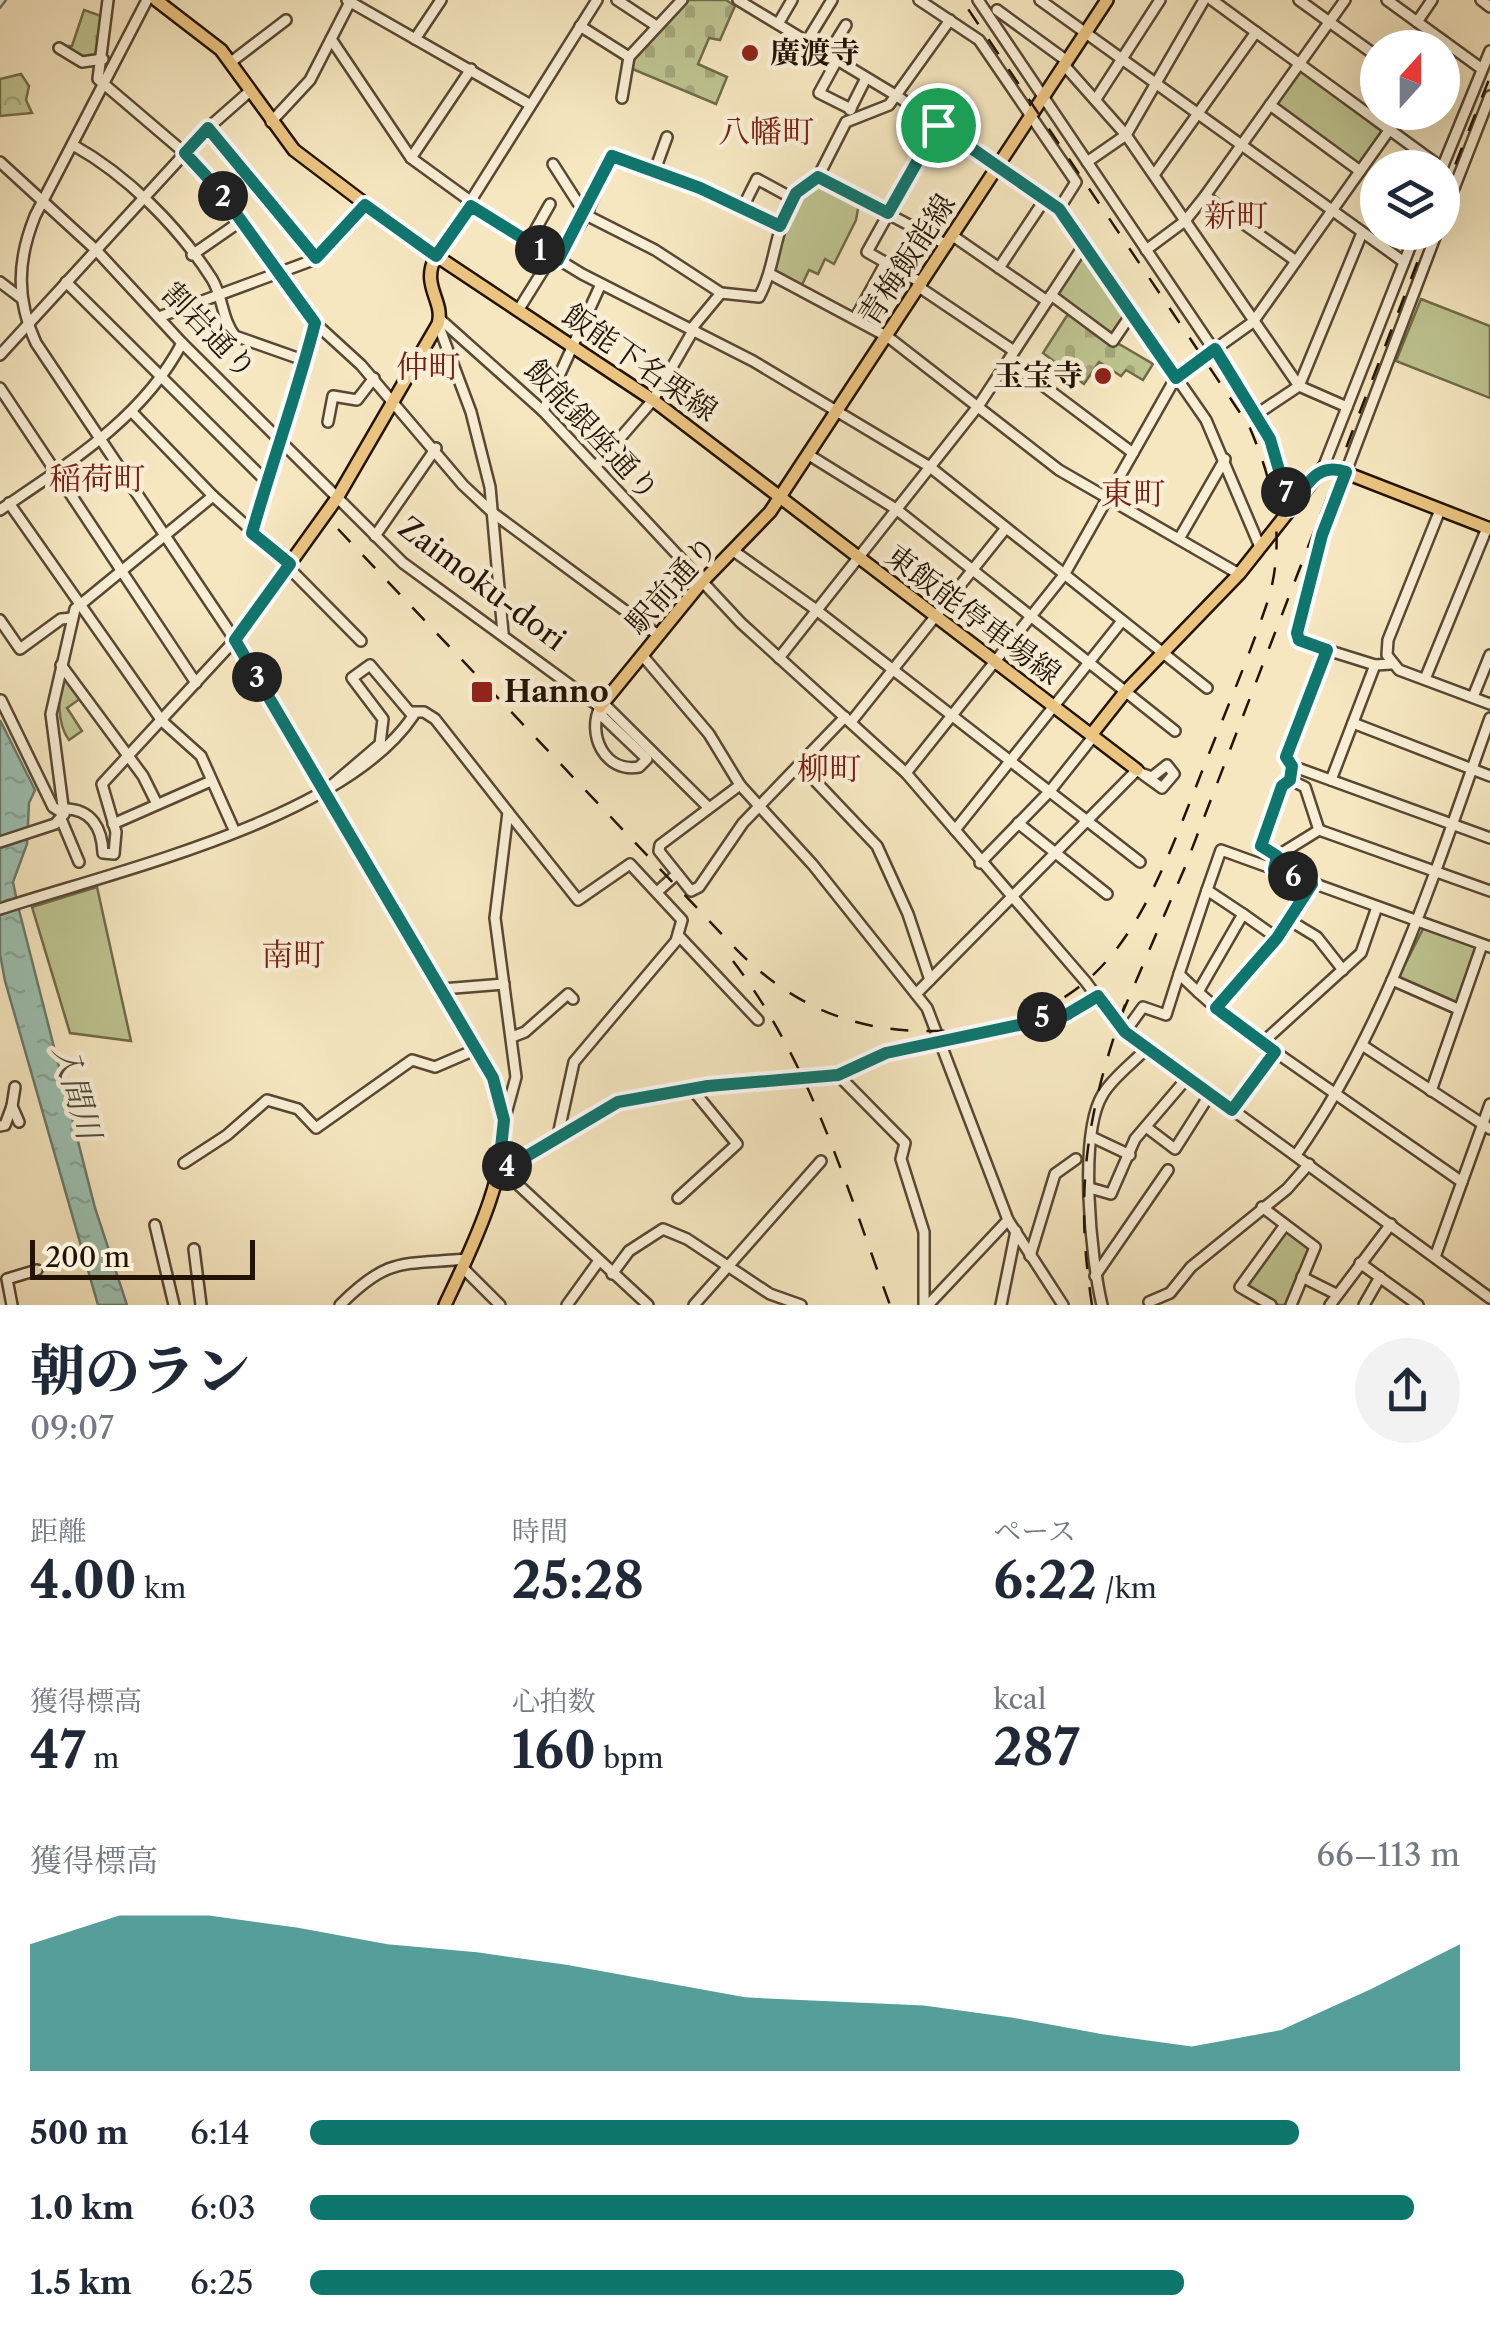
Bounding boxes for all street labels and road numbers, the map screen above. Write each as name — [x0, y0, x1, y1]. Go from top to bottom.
street label: 青梅飯能線 — [850, 187, 963, 333]
street label: 割岩通り — [154, 275, 264, 387]
street label: 飯能下名栗線 — [556, 296, 725, 429]
street label: 飯能銀座通り — [517, 351, 667, 508]
street label: Zaimoku-dori — [391, 509, 573, 658]
street label: 駅前通り — [618, 528, 726, 642]
street label: 東飯能停車場線 — [878, 537, 1068, 693]

